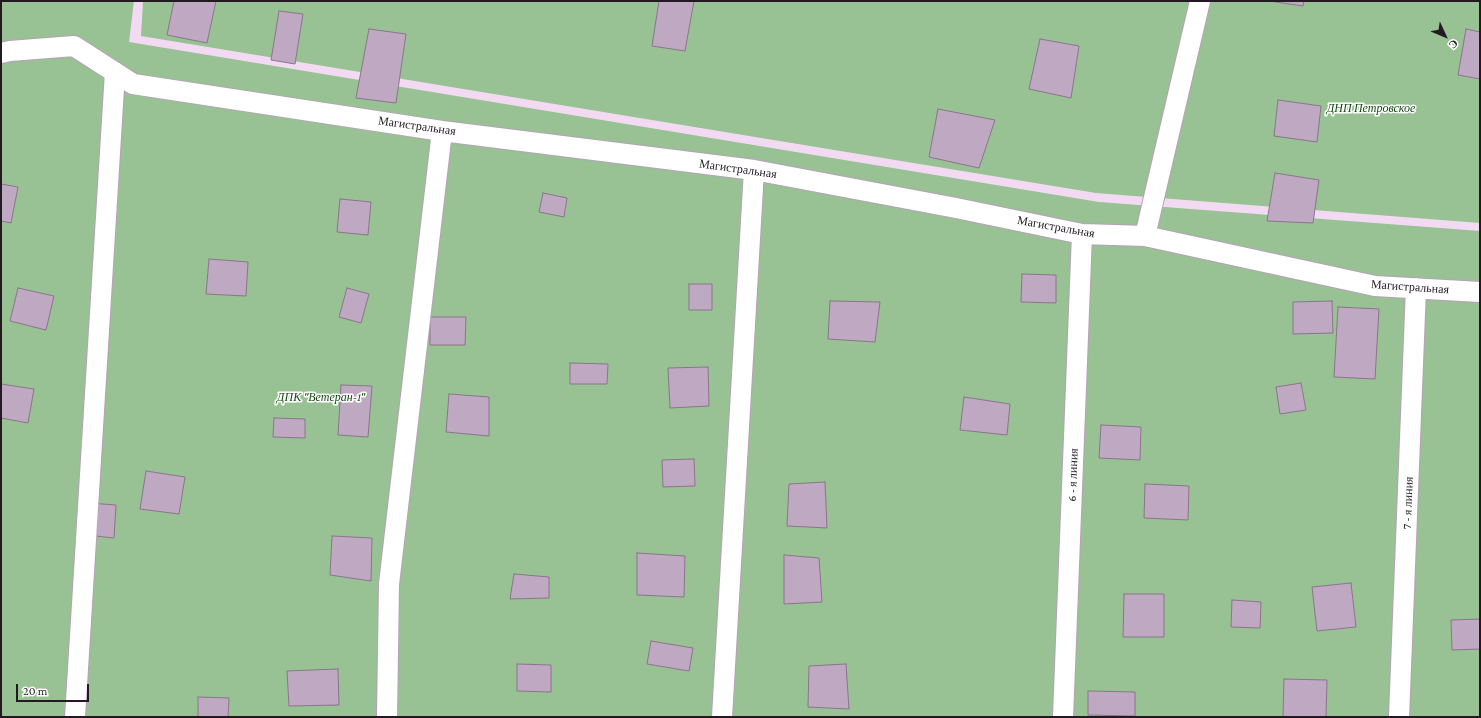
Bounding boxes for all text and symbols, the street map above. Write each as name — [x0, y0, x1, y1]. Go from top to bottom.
north arrow — [1425, 16, 1465, 56]
text: С — [1447, 37, 1461, 51]
park label: ДНП Петровское — [1327, 101, 1415, 115]
street label: Магистральная — [377, 113, 457, 139]
street label: Магистральная — [698, 156, 778, 182]
street label: Магистральная — [1016, 213, 1096, 241]
street label: Магистральная — [1370, 277, 1450, 297]
park label: ДПК "Ветеран-1" — [277, 390, 365, 404]
street label: 6 - я линия — [1065, 448, 1081, 502]
street label: 7 - я линия — [1400, 476, 1416, 530]
scale bar — [18, 676, 91, 702]
text: 20 m — [23, 684, 47, 698]

